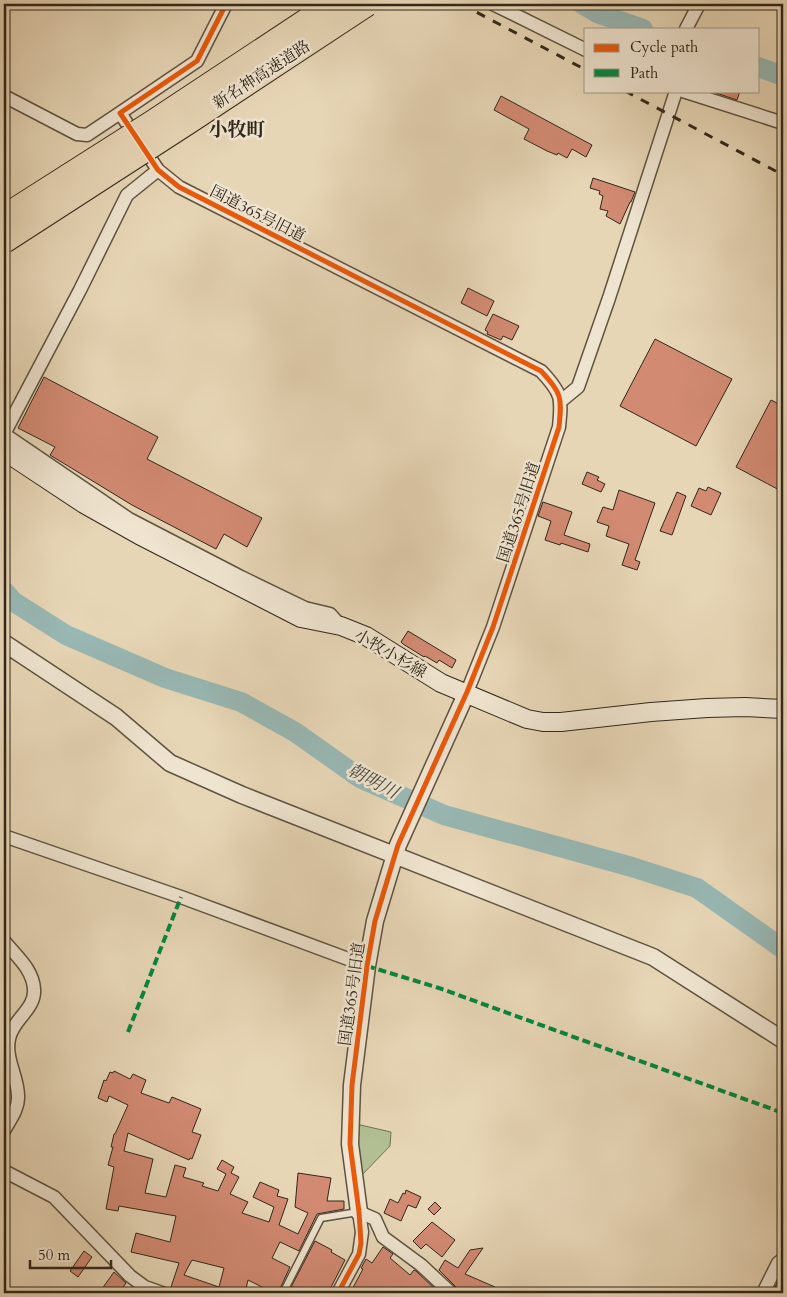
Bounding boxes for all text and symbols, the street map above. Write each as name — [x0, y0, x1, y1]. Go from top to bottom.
legend — [584, 28, 760, 92]
street label: 新名神高速道路 — [209, 35, 315, 115]
text: Cycle path — [630, 37, 699, 57]
text: Path — [630, 63, 659, 83]
district label: 小牧町 — [208, 117, 266, 143]
street label: 国道365号旧道 — [206, 180, 309, 247]
street label: 国道365号旧道 — [492, 459, 546, 565]
street label: 小牧小杉線 — [350, 624, 431, 683]
water label: 朝明川 — [343, 758, 404, 806]
street label: 国道365号旧道 — [334, 941, 370, 1047]
scale bar — [30, 1237, 111, 1269]
text: 50 m — [38, 1245, 70, 1265]

